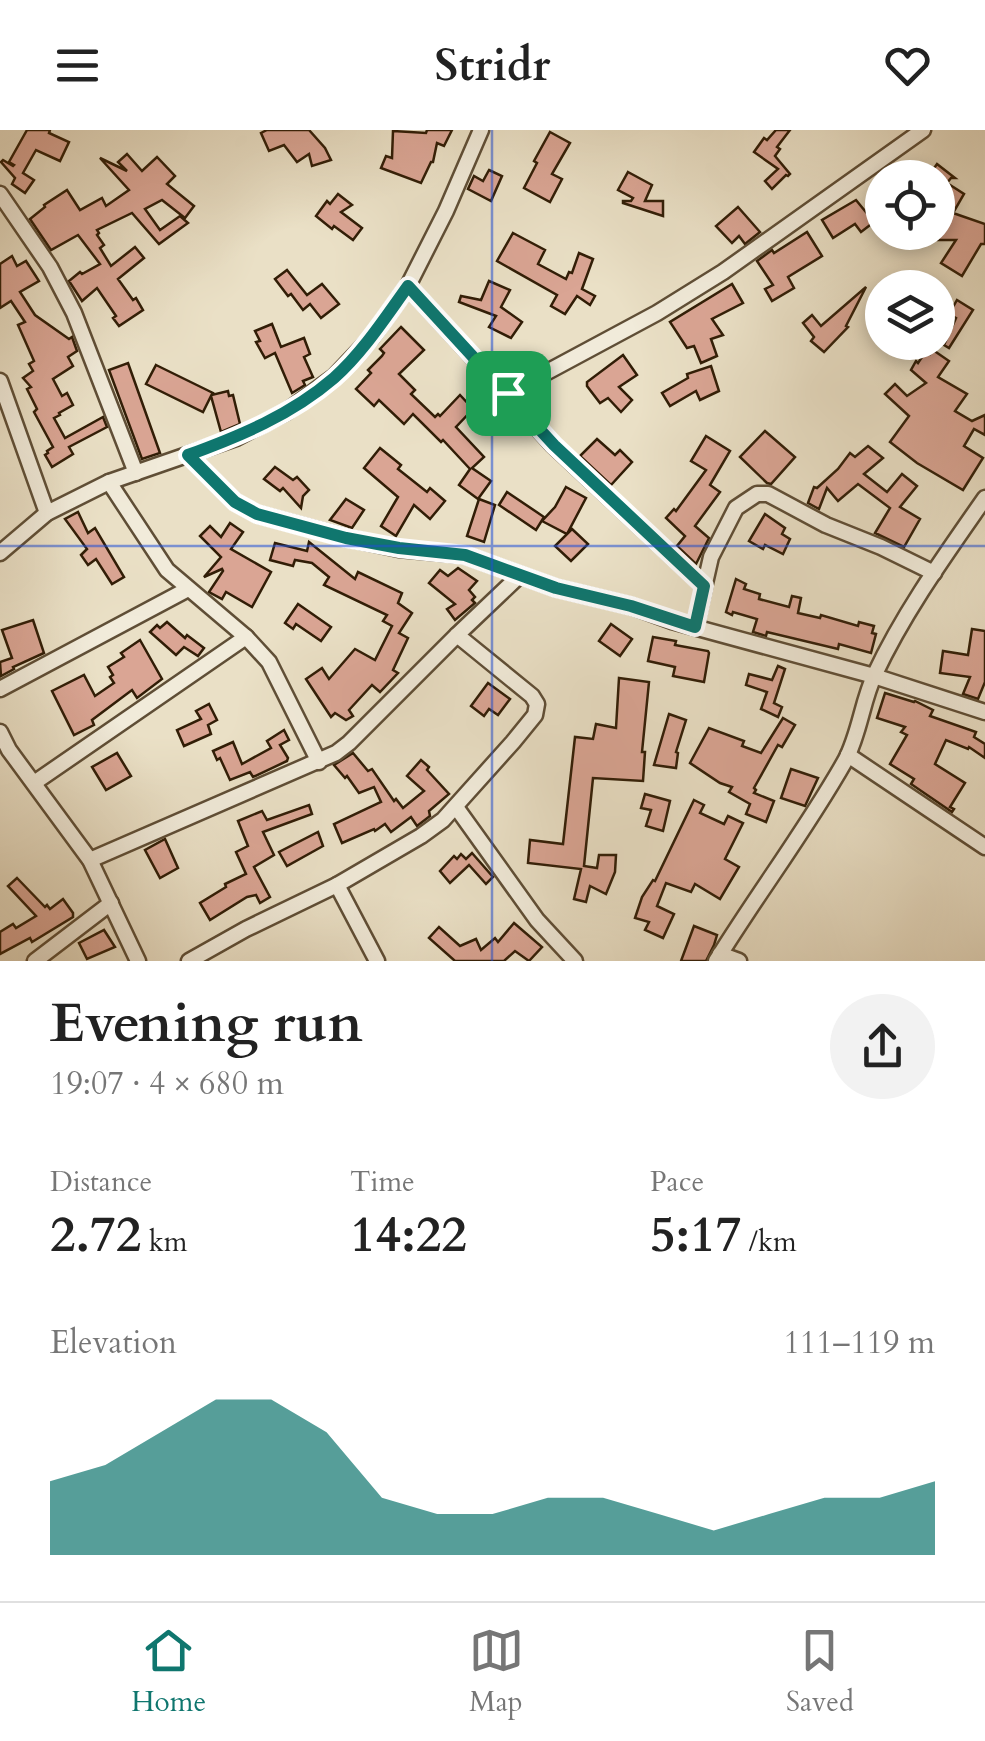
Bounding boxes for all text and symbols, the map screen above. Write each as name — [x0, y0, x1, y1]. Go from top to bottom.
text: Stridr — [435, 35, 550, 96]
icon: menu — [50, 38, 105, 93]
icon: heart — [880, 38, 935, 93]
map controls — [865, 160, 955, 360]
button: locate — [865, 160, 955, 250]
button: layers — [865, 270, 955, 360]
pin — [466, 351, 551, 436]
icon: arrive — [481, 366, 536, 421]
text: Evening run — [50, 987, 363, 1061]
button: share — [830, 994, 935, 1099]
text: 19:07 · 4 × 680 m — [50, 1062, 284, 1106]
text: Distance — [50, 1163, 152, 1201]
text: Time — [350, 1163, 415, 1201]
text: Pace — [650, 1163, 704, 1201]
text: 2.72 — [50, 1201, 141, 1269]
text: 14:22 — [350, 1201, 467, 1269]
text: 5:17 — [650, 1201, 741, 1269]
text: km — [141, 1223, 188, 1261]
text: /km — [741, 1223, 797, 1261]
text: Elevation — [50, 1321, 177, 1365]
text: 111–119 m — [783, 1321, 935, 1365]
tab: Home — [131, 1623, 206, 1721]
tab: Map — [469, 1623, 524, 1721]
tab: Saved — [786, 1623, 854, 1721]

